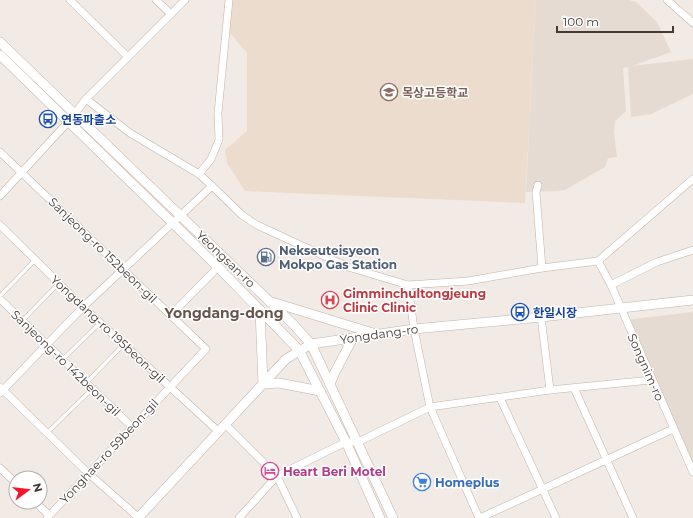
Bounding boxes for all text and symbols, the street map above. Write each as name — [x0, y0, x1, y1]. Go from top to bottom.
scale bar — [557, 8, 673, 34]
text: 100 m — [563, 14, 599, 29]
school or university icon: 목상고등학교 — [379, 82, 399, 102]
place label: 목상고등학교 — [402, 85, 468, 100]
bus stop icon: 연동파출소 — [38, 109, 58, 129]
place label: 연동파출소 — [61, 112, 116, 127]
street label: Sanjeong-ro 152beon-gil — [46, 194, 160, 306]
street label: Yeongsan-ro — [194, 227, 258, 291]
place label: Nekseuteisyeon Mokpo Gas Station — [279, 243, 397, 272]
fuel station icon: Nekseuteisyeon Mokpo Gas Station — [256, 247, 276, 267]
street label: Yongdang-ro 195beon-gil — [48, 272, 168, 386]
place label: Gimminchultongjeung Clinic Clinic — [343, 286, 486, 315]
hospital icon: Gimminchultongjeung Clinic Clinic — [320, 290, 340, 310]
bus stop icon: 한일시장 — [510, 302, 530, 322]
district label: Yongdang-dong — [163, 304, 284, 322]
place label: 한일시장 — [533, 305, 577, 320]
street label: Sanjeong-ro 142beon-gil — [8, 307, 124, 419]
street label: Yongdang-ro — [339, 321, 419, 347]
street label: Songnim-ro — [624, 331, 668, 403]
street label: Yonghae-ro 59beon-gil — [57, 396, 161, 506]
hotel icon: Heart Beri Motel — [260, 461, 280, 481]
place label: Heart Beri Motel — [283, 464, 386, 479]
north arrow — [8, 470, 48, 510]
supermarket icon: Homeplus — [412, 472, 432, 492]
place label: Homeplus — [435, 475, 500, 490]
text: N — [30, 481, 46, 494]

